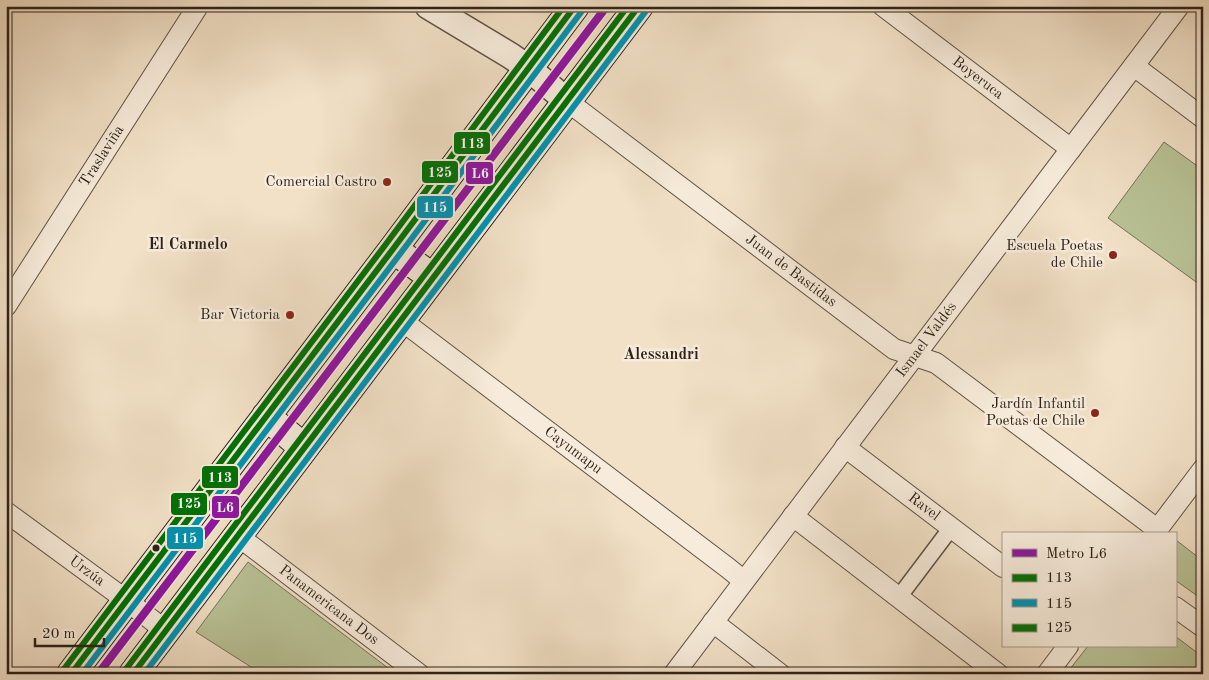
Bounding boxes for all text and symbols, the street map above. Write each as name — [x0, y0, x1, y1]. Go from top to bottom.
street label: Boyeruca — [949, 54, 1007, 103]
street label: Traslaviña — [77, 122, 127, 189]
line badge: 113 — [453, 131, 491, 155]
text: 113 — [460, 137, 484, 151]
line badge: 125 — [421, 160, 459, 184]
line badge: L6 — [465, 161, 494, 185]
text: 125 — [428, 166, 452, 180]
text: L6 — [471, 167, 489, 181]
place label: Comercial Castro — [265, 175, 377, 190]
marker: Comercial Castro — [381, 176, 393, 188]
line badge: 115 — [416, 195, 454, 219]
text: 115 — [423, 201, 447, 215]
street label: Juan de Bastidas — [742, 232, 839, 310]
district label: El Carmelo — [148, 237, 228, 253]
place label: Escuela Poetas de Chile — [1006, 239, 1103, 271]
marker: Escuela Poetas de Chile — [1107, 249, 1119, 261]
street label: Ismael Valdés — [894, 299, 960, 380]
place label: Bar Victoria — [200, 308, 281, 323]
marker: Bar Victoria — [284, 309, 296, 321]
district label: Alessandri — [623, 347, 699, 363]
place label: Jardín Infantil Poetas de Chile — [986, 397, 1085, 429]
marker: Jardín Infantil Poetas de Chile — [1089, 407, 1101, 419]
street label: Cayumapu — [541, 424, 605, 477]
line badge: 113 — [201, 465, 239, 489]
text: 113 — [208, 471, 232, 485]
street label: Ravel — [905, 490, 943, 524]
line badge: 125 — [170, 492, 208, 516]
line badge: L6 — [211, 495, 240, 519]
text: 125 — [177, 497, 201, 511]
text: L6 — [216, 501, 234, 515]
line badge: 115 — [166, 526, 204, 550]
text: 115 — [173, 532, 197, 546]
legend — [1002, 532, 1176, 648]
unlabelled marker — [151, 543, 161, 553]
text: Metro L6 — [1046, 547, 1107, 562]
street label: Urzúa — [66, 553, 108, 589]
street label: Panamericana Dos — [276, 562, 381, 648]
text: 113 — [1046, 571, 1072, 586]
text: 115 — [1046, 597, 1072, 612]
scale bar — [35, 615, 104, 647]
text: 125 — [1046, 621, 1072, 636]
text: 20 m — [42, 627, 76, 642]

